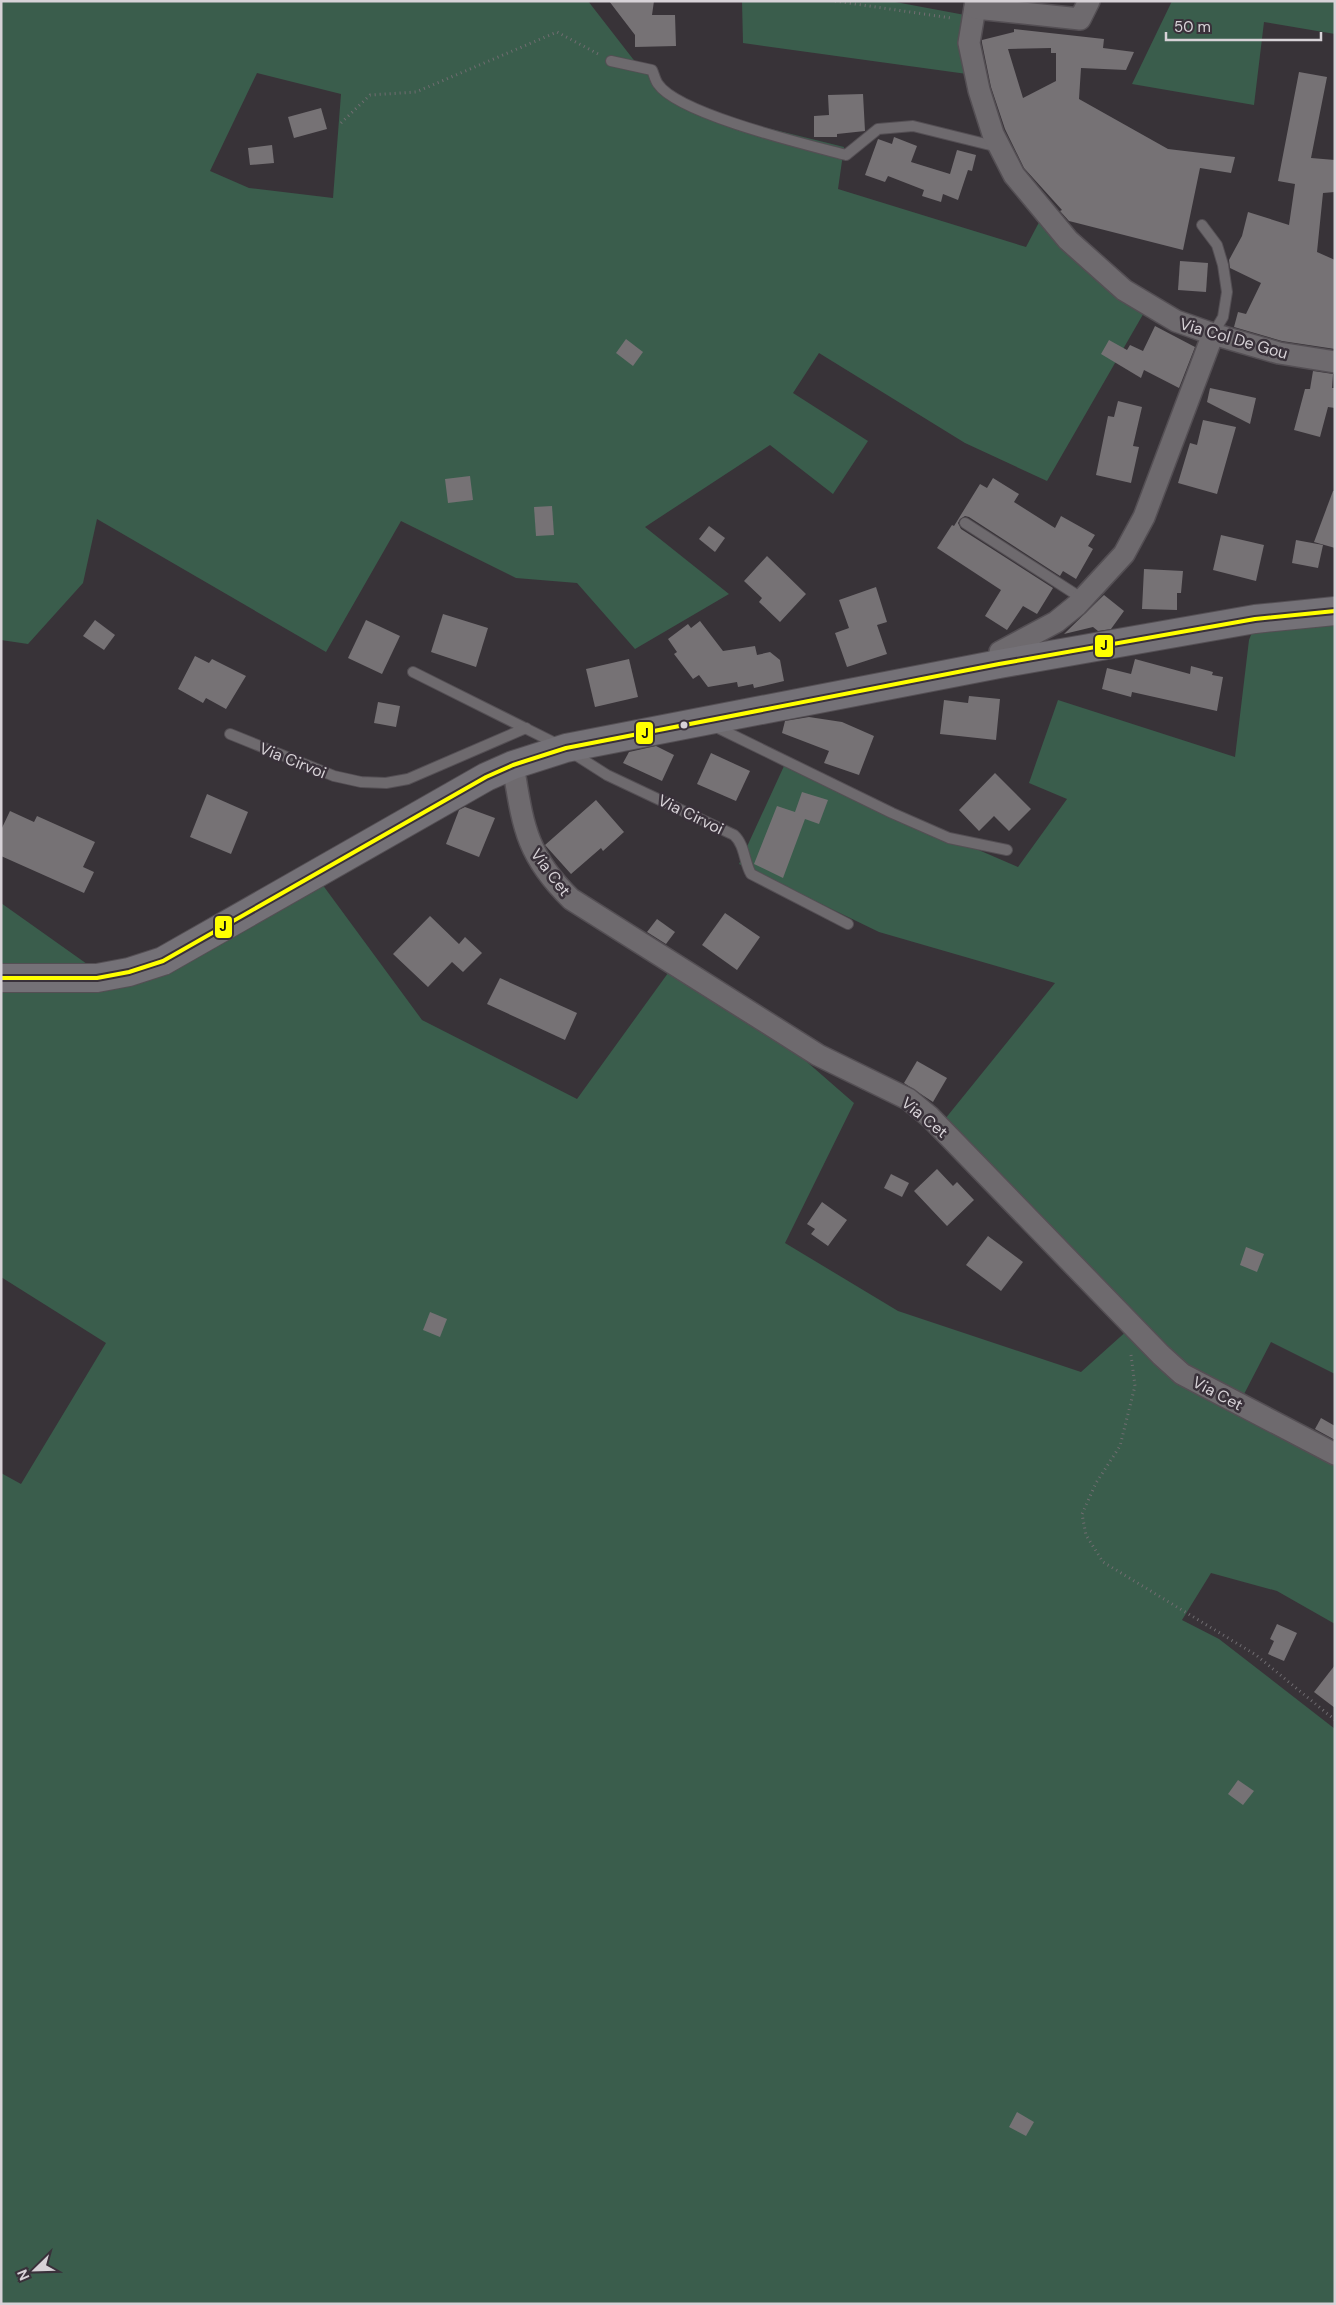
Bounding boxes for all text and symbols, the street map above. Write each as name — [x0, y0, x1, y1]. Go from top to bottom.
scale bar — [1166, 10, 1321, 42]
text: 50 m — [1174, 17, 1211, 37]
street label: Via Col De Gou — [1177, 313, 1290, 364]
line badge: J — [1094, 634, 1114, 658]
text: J — [1100, 636, 1108, 654]
unlabelled marker — [679, 720, 689, 730]
line badge: J — [635, 721, 654, 745]
text: J — [641, 724, 649, 742]
street label: Via Cirvoi — [256, 738, 329, 783]
street label: Via Cirvoi — [655, 790, 727, 839]
street label: Via Cet — [526, 844, 575, 900]
line badge: J — [214, 915, 233, 939]
text: J — [219, 917, 227, 935]
street label: Via Cet — [897, 1092, 952, 1143]
street label: Via Cet — [1189, 1371, 1247, 1415]
north arrow — [10, 2245, 60, 2295]
text: N — [13, 2267, 33, 2283]

